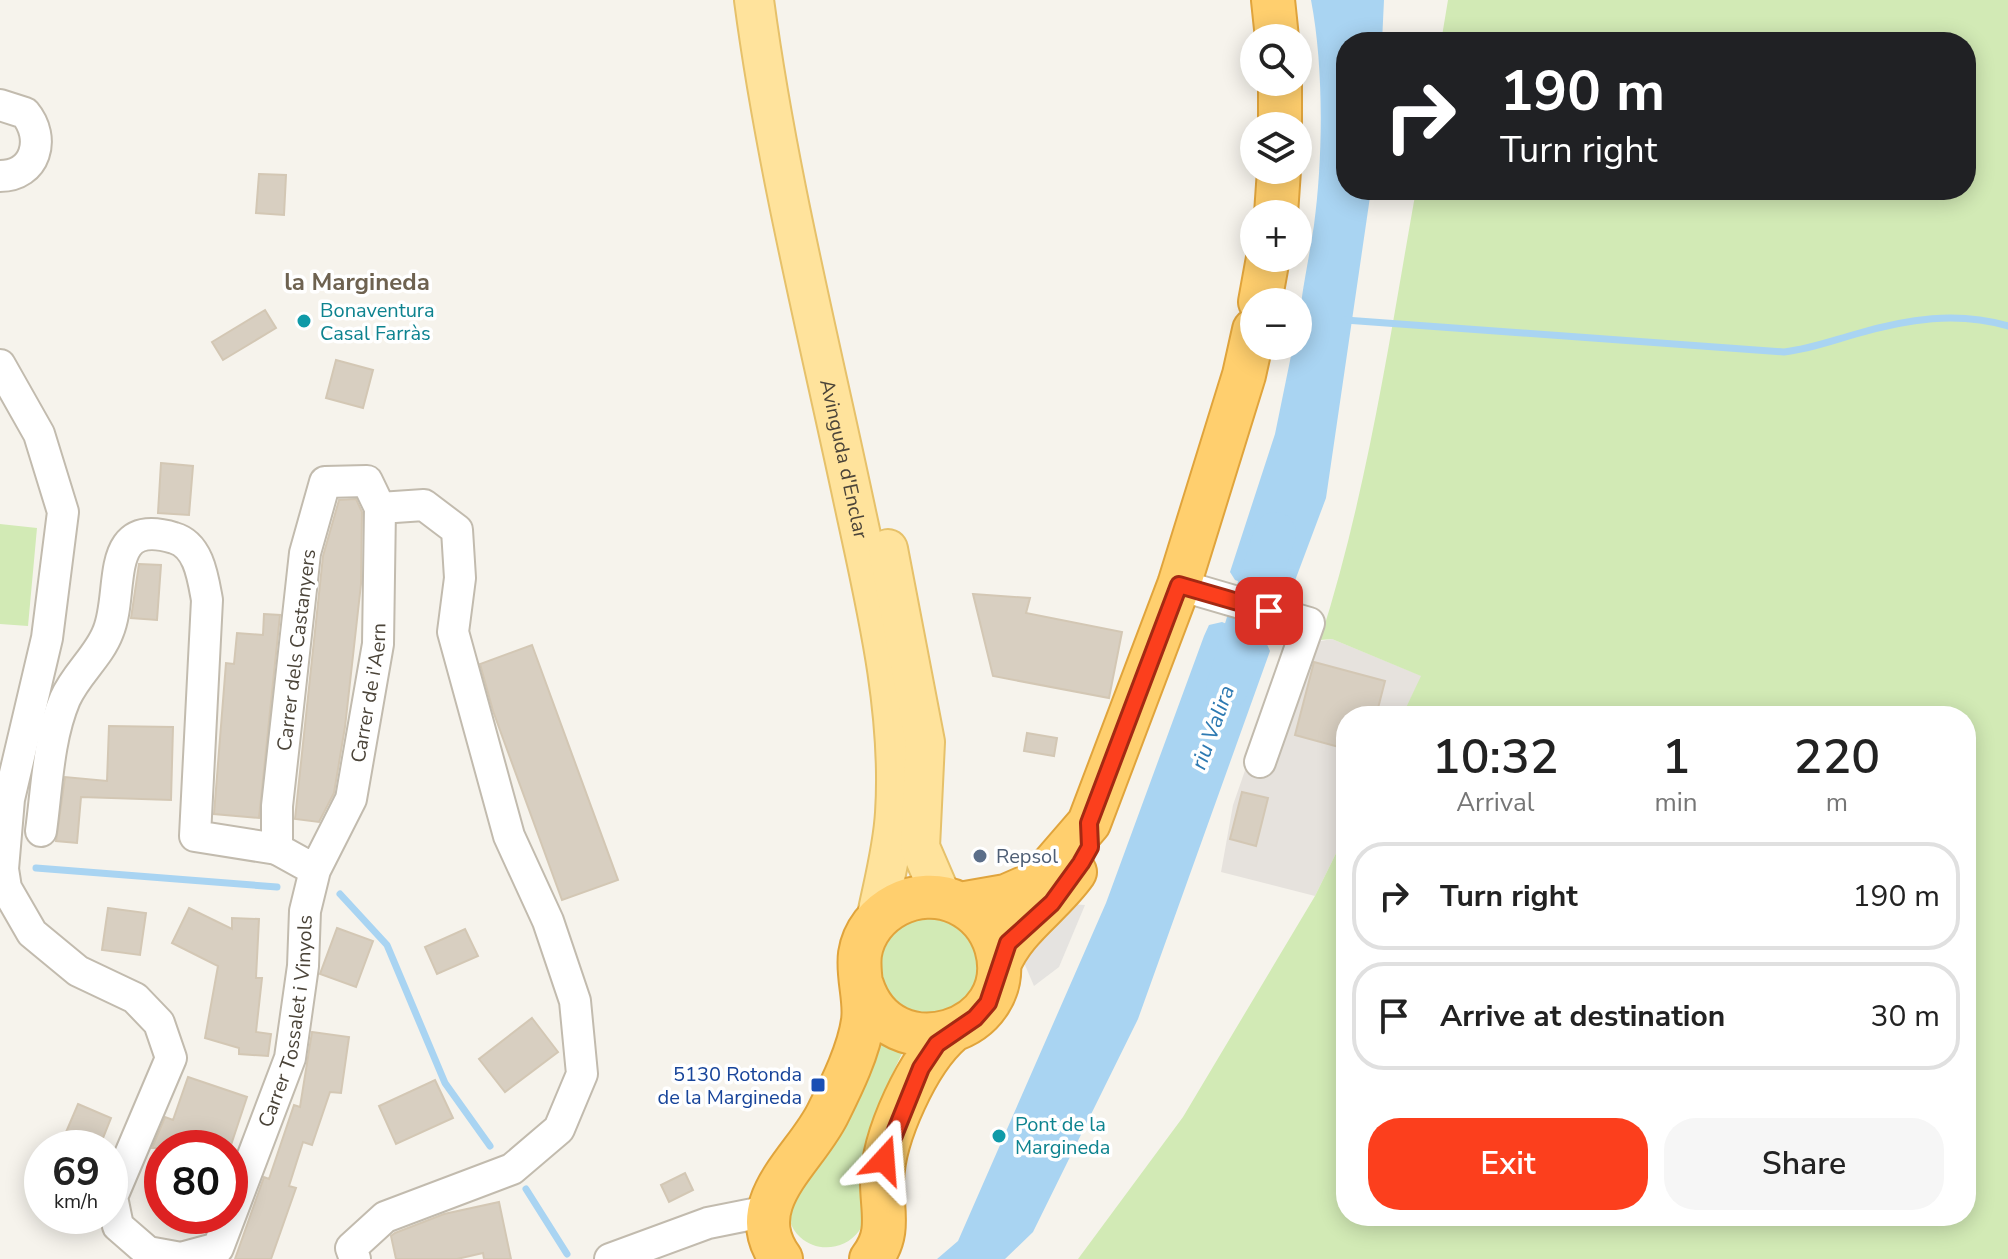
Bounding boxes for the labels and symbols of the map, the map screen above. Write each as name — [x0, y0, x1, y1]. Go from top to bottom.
district label: la Margineda — [284, 266, 430, 298]
place label: Bonaventura Casal Farràs — [320, 297, 435, 347]
marker: Bonaventura Casal Farràs — [295, 312, 313, 330]
street label: Avinguda d'Enclar — [813, 377, 874, 541]
street label: Carrer dels Castanyers — [271, 548, 322, 753]
pin — [1235, 577, 1303, 645]
street label: Carrer de i'Aern — [345, 623, 392, 765]
water label: riu Valira — [1184, 681, 1242, 774]
place label: Repsol — [996, 843, 1058, 870]
marker: Repsol — [971, 847, 989, 865]
street label: Carrer Tossalet i Vinyols — [252, 914, 319, 1131]
place label: 5130 Rotonda de la Margineda — [658, 1061, 802, 1111]
marker: 5130 Rotonda de la Margineda — [809, 1076, 827, 1094]
place label: Pont de la Margineda — [1015, 1111, 1110, 1161]
position arrow — [842, 1118, 926, 1202]
marker: Pont de la Margineda — [990, 1127, 1008, 1145]
speed limit sign: 80 — [144, 1130, 248, 1234]

